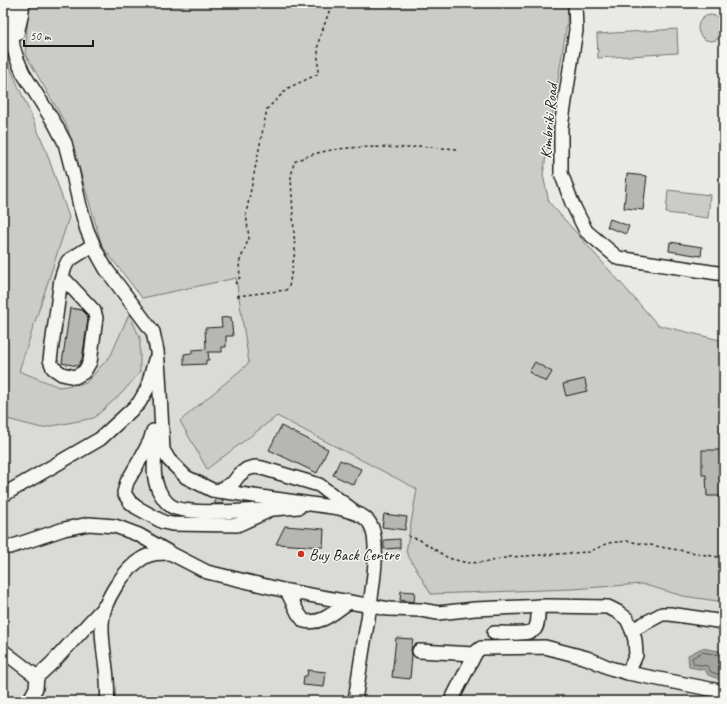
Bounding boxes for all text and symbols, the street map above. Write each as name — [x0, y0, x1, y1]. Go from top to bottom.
scale bar — [24, 22, 93, 48]
text: 50 m — [30, 28, 52, 44]
street label: Kimbriki Road — [536, 80, 562, 159]
place label: Buy Back Centre — [309, 545, 401, 565]
marker: Buy Back Centre — [296, 549, 306, 559]

